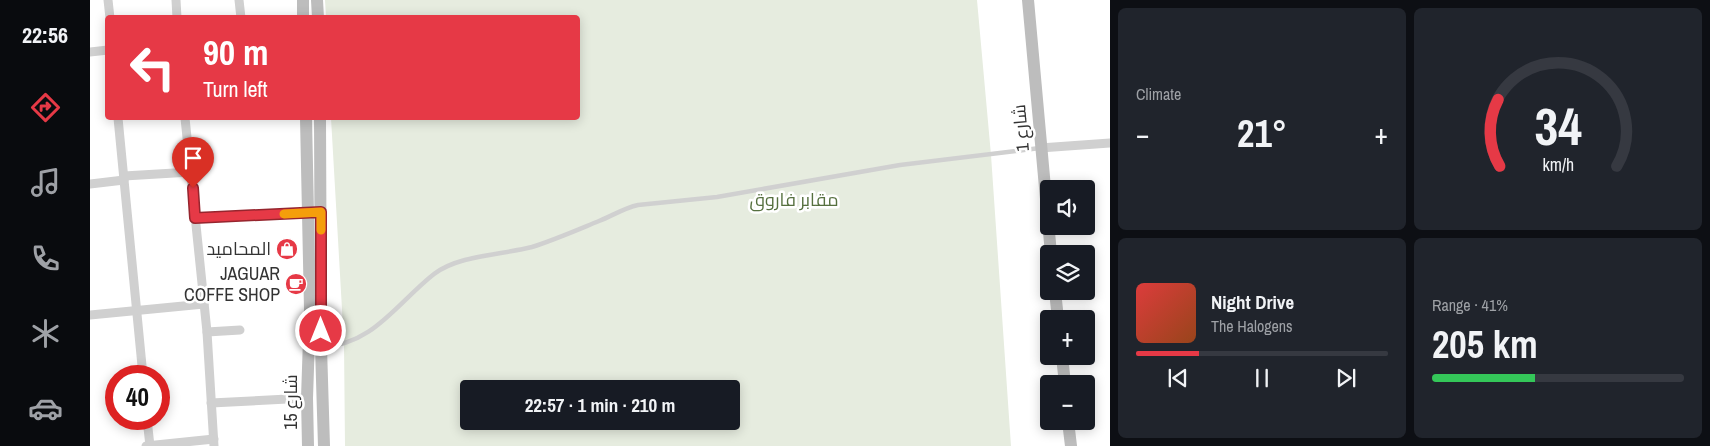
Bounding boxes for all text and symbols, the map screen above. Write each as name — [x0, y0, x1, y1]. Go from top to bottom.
text: 22:56 — [22, 20, 68, 50]
text: 90 m — [203, 29, 268, 76]
icon: left — [120, 35, 185, 100]
text: Turn left — [203, 74, 268, 104]
text: Climate — [1136, 83, 1181, 105]
icon: directions — [28, 90, 63, 125]
text: 34 — [1534, 91, 1582, 161]
street label: شارع 1 — [1006, 103, 1035, 153]
text: 21° — [1237, 108, 1287, 159]
text: − — [1136, 115, 1149, 153]
text: + — [1375, 115, 1388, 153]
pin — [172, 137, 214, 188]
icon: arrive — [179, 144, 207, 172]
text: km/h — [1542, 153, 1574, 177]
icon: music — [28, 165, 63, 200]
map controls — [1040, 180, 1095, 430]
button: sound — [1040, 180, 1095, 235]
park label: مقابر فاروق — [750, 187, 839, 212]
place label: المحاميد — [206, 236, 271, 261]
shop icon: المحاميد — [275, 237, 299, 261]
icon: phone — [28, 241, 63, 276]
button: layers — [1040, 245, 1095, 300]
place label: JAGUAR COFFE SHOP — [184, 261, 280, 307]
cafe icon: JAGUAR COFFE SHOP — [284, 272, 308, 296]
text: Night Drive — [1211, 289, 1294, 315]
text: Range · 41% — [1432, 294, 1508, 316]
position arrow — [294, 304, 346, 356]
button: + — [1040, 310, 1095, 365]
text: The Halogens — [1211, 315, 1293, 337]
icon: climate — [28, 316, 63, 351]
text: 205 km — [1432, 319, 1538, 370]
icon: previous — [1164, 364, 1192, 392]
icon: pause — [1248, 364, 1276, 392]
icon: next — [1332, 364, 1360, 392]
speed limit sign: 40 — [105, 365, 170, 430]
street label: شارع 15 — [278, 374, 303, 430]
button: − — [1040, 375, 1095, 430]
icon: car — [28, 391, 63, 426]
text: 22:57 · 1 min · 210 m — [525, 392, 675, 418]

